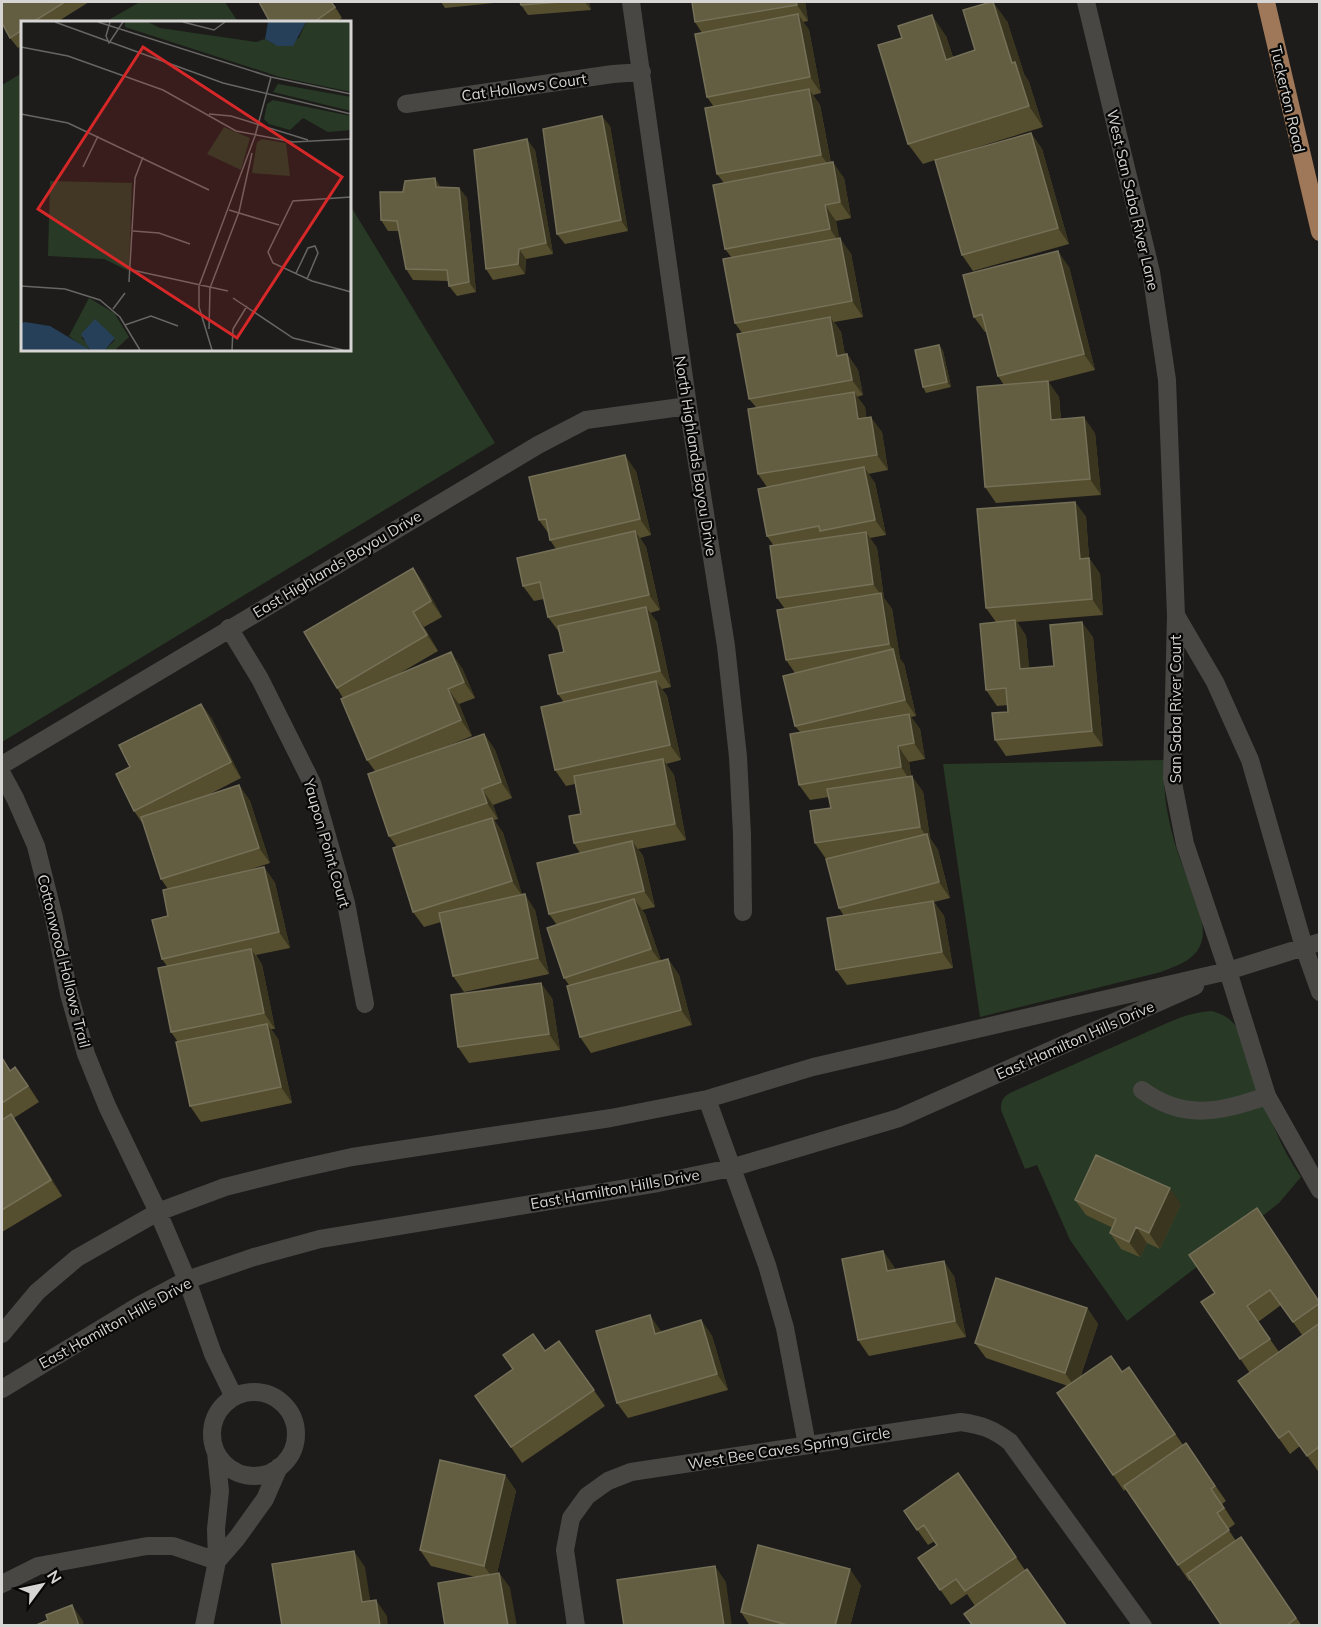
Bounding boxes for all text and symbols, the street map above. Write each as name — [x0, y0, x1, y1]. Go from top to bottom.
inset map — [21, 21, 351, 351]
street label: Tuckerton Road — [1267, 44, 1309, 154]
street label: Cat Hollows Court — [460, 69, 588, 105]
street label: West San Saba River Lane — [1103, 108, 1163, 292]
street label: North Highlands Bayou Drive — [671, 354, 721, 558]
street label: East Highlands Bayou Drive — [249, 506, 425, 622]
street label: San Saba River Court — [1166, 635, 1185, 783]
street label: Yaupon Point Court — [299, 775, 355, 910]
street label: Cottonwood Hollows Trail — [33, 872, 95, 1050]
street label: East Hamilton Hills Drive — [993, 996, 1157, 1084]
street label: East Hamilton Hills Drive — [529, 1165, 701, 1213]
street label: East Hamilton Hills Drive — [35, 1273, 195, 1373]
street label: West Bee Caves Spring Circle — [686, 1423, 892, 1473]
north arrow — [12, 1555, 72, 1615]
text: N — [43, 1566, 66, 1587]

